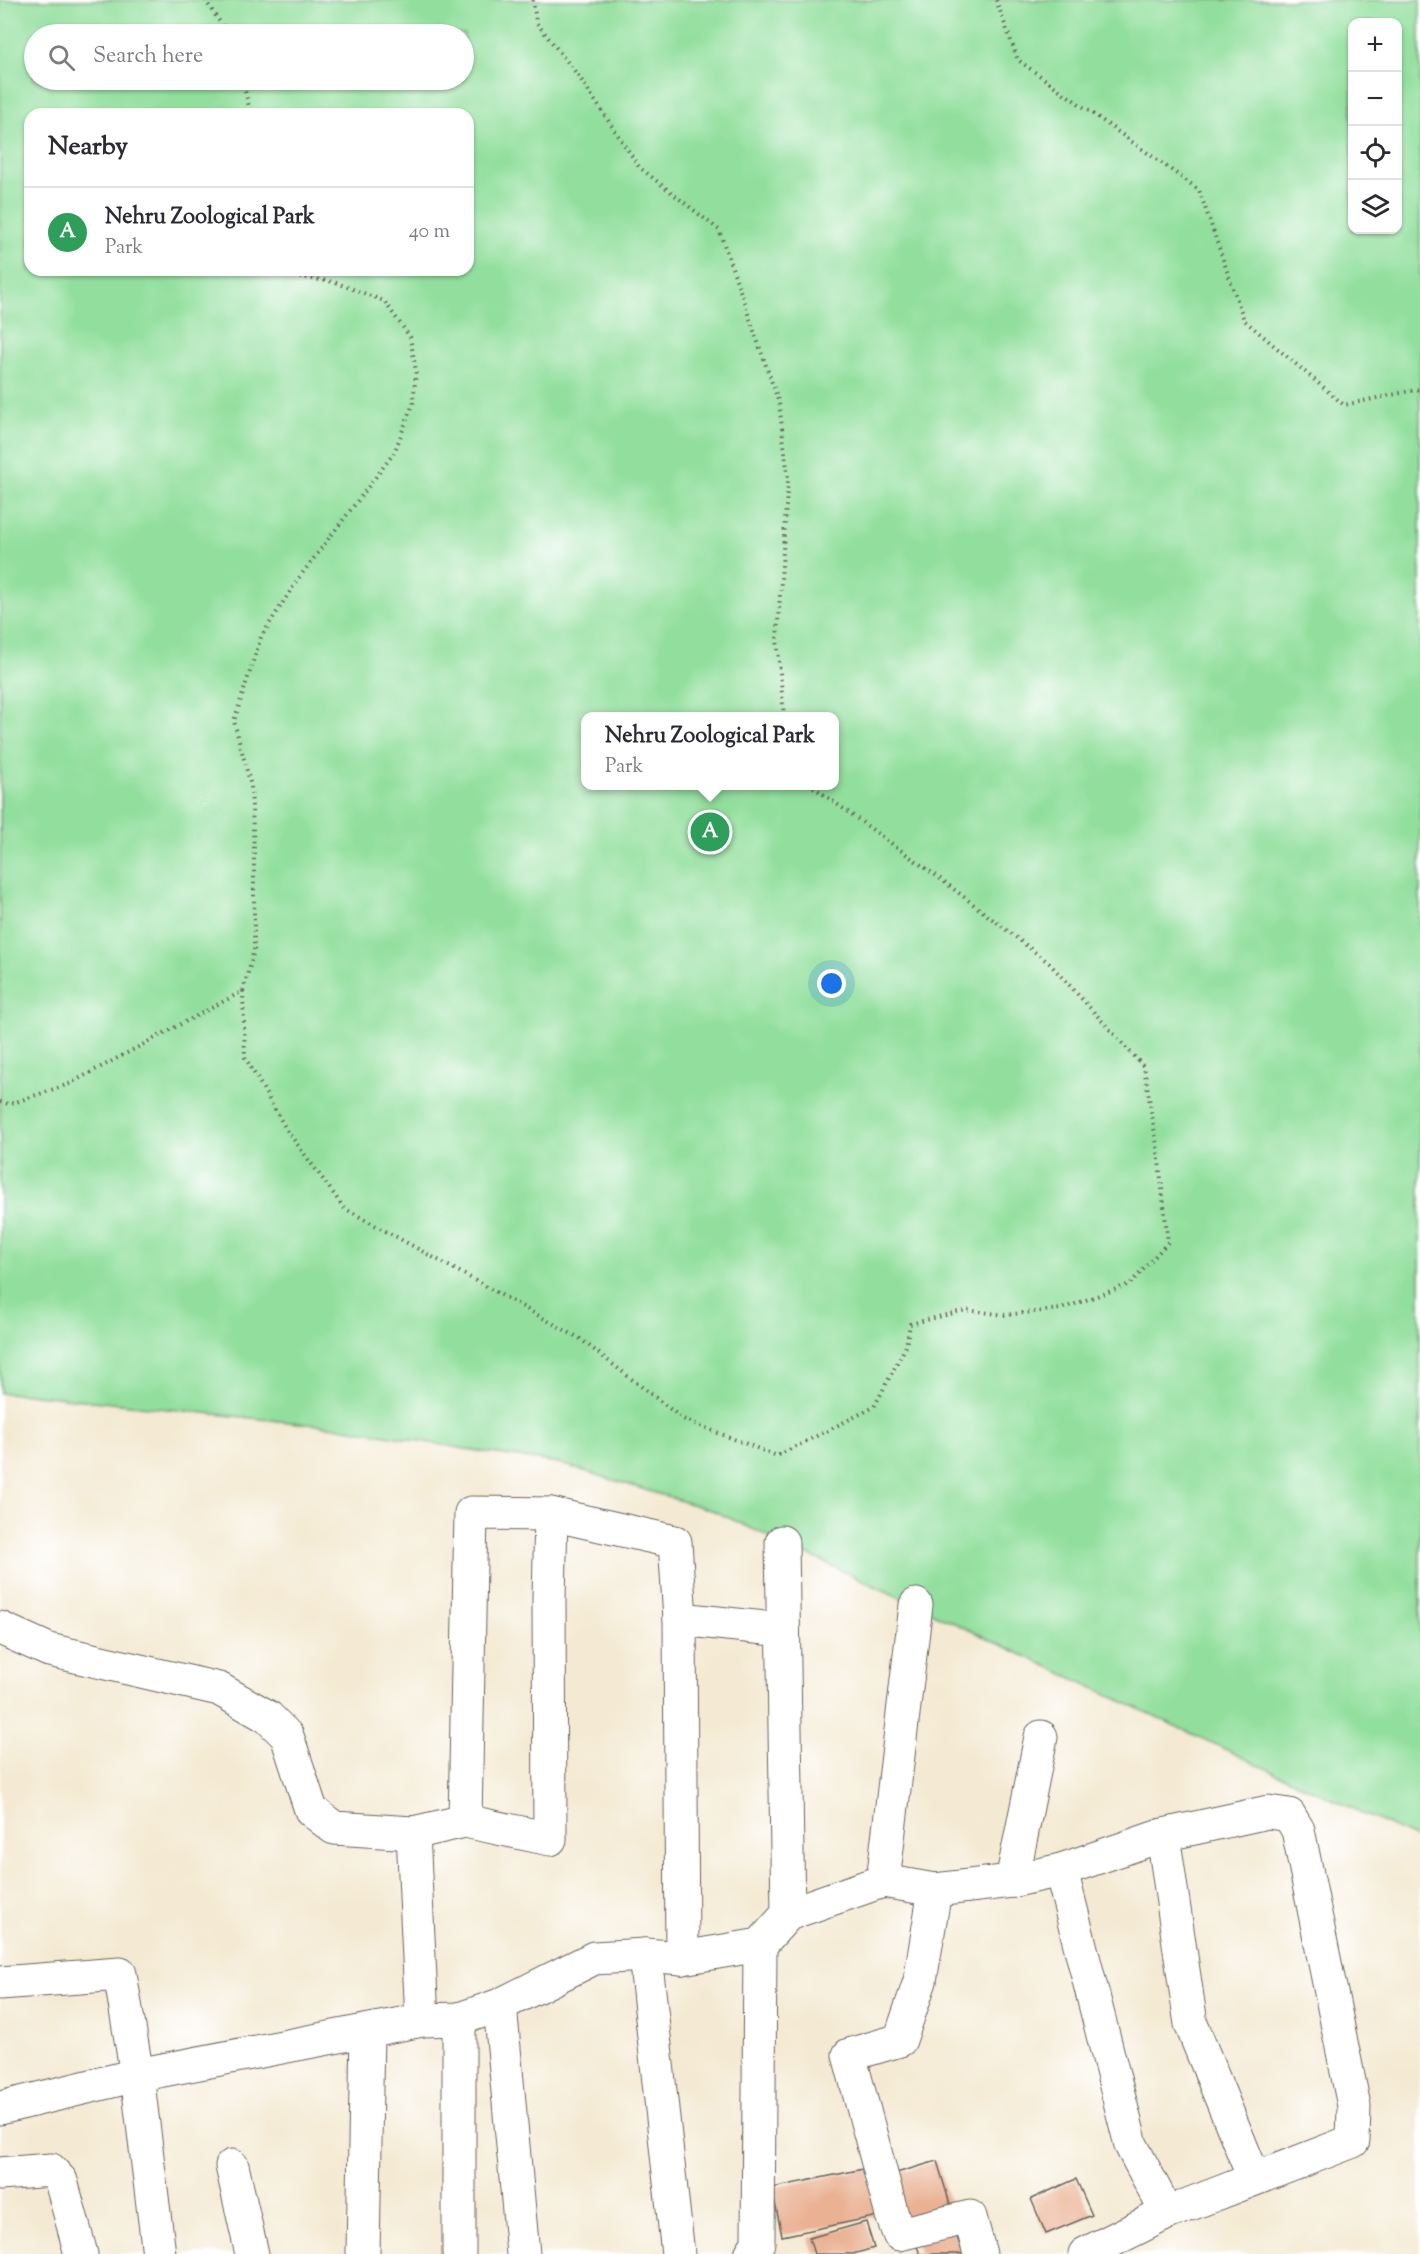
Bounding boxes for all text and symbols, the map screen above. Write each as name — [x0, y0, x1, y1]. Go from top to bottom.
map controls — [1348, 18, 1402, 234]
button: + — [1348, 18, 1402, 72]
search box — [24, 24, 474, 90]
icon: search — [45, 41, 78, 74]
text: Search here — [93, 41, 203, 73]
button: − — [1348, 72, 1402, 126]
button: locate — [1348, 126, 1402, 180]
text: Nearby — [48, 129, 128, 166]
button: layers — [1348, 180, 1402, 234]
text: Nehru Zoological Park — [105, 202, 315, 234]
text: A — [59, 218, 76, 247]
text: 40 m — [409, 218, 450, 247]
text: Park — [105, 234, 143, 263]
popup — [581, 712, 839, 790]
text: Nehru Zoological Park — [605, 721, 815, 753]
text: Park — [605, 753, 643, 782]
pin: A — [690, 810, 730, 854]
your location — [817, 969, 846, 998]

